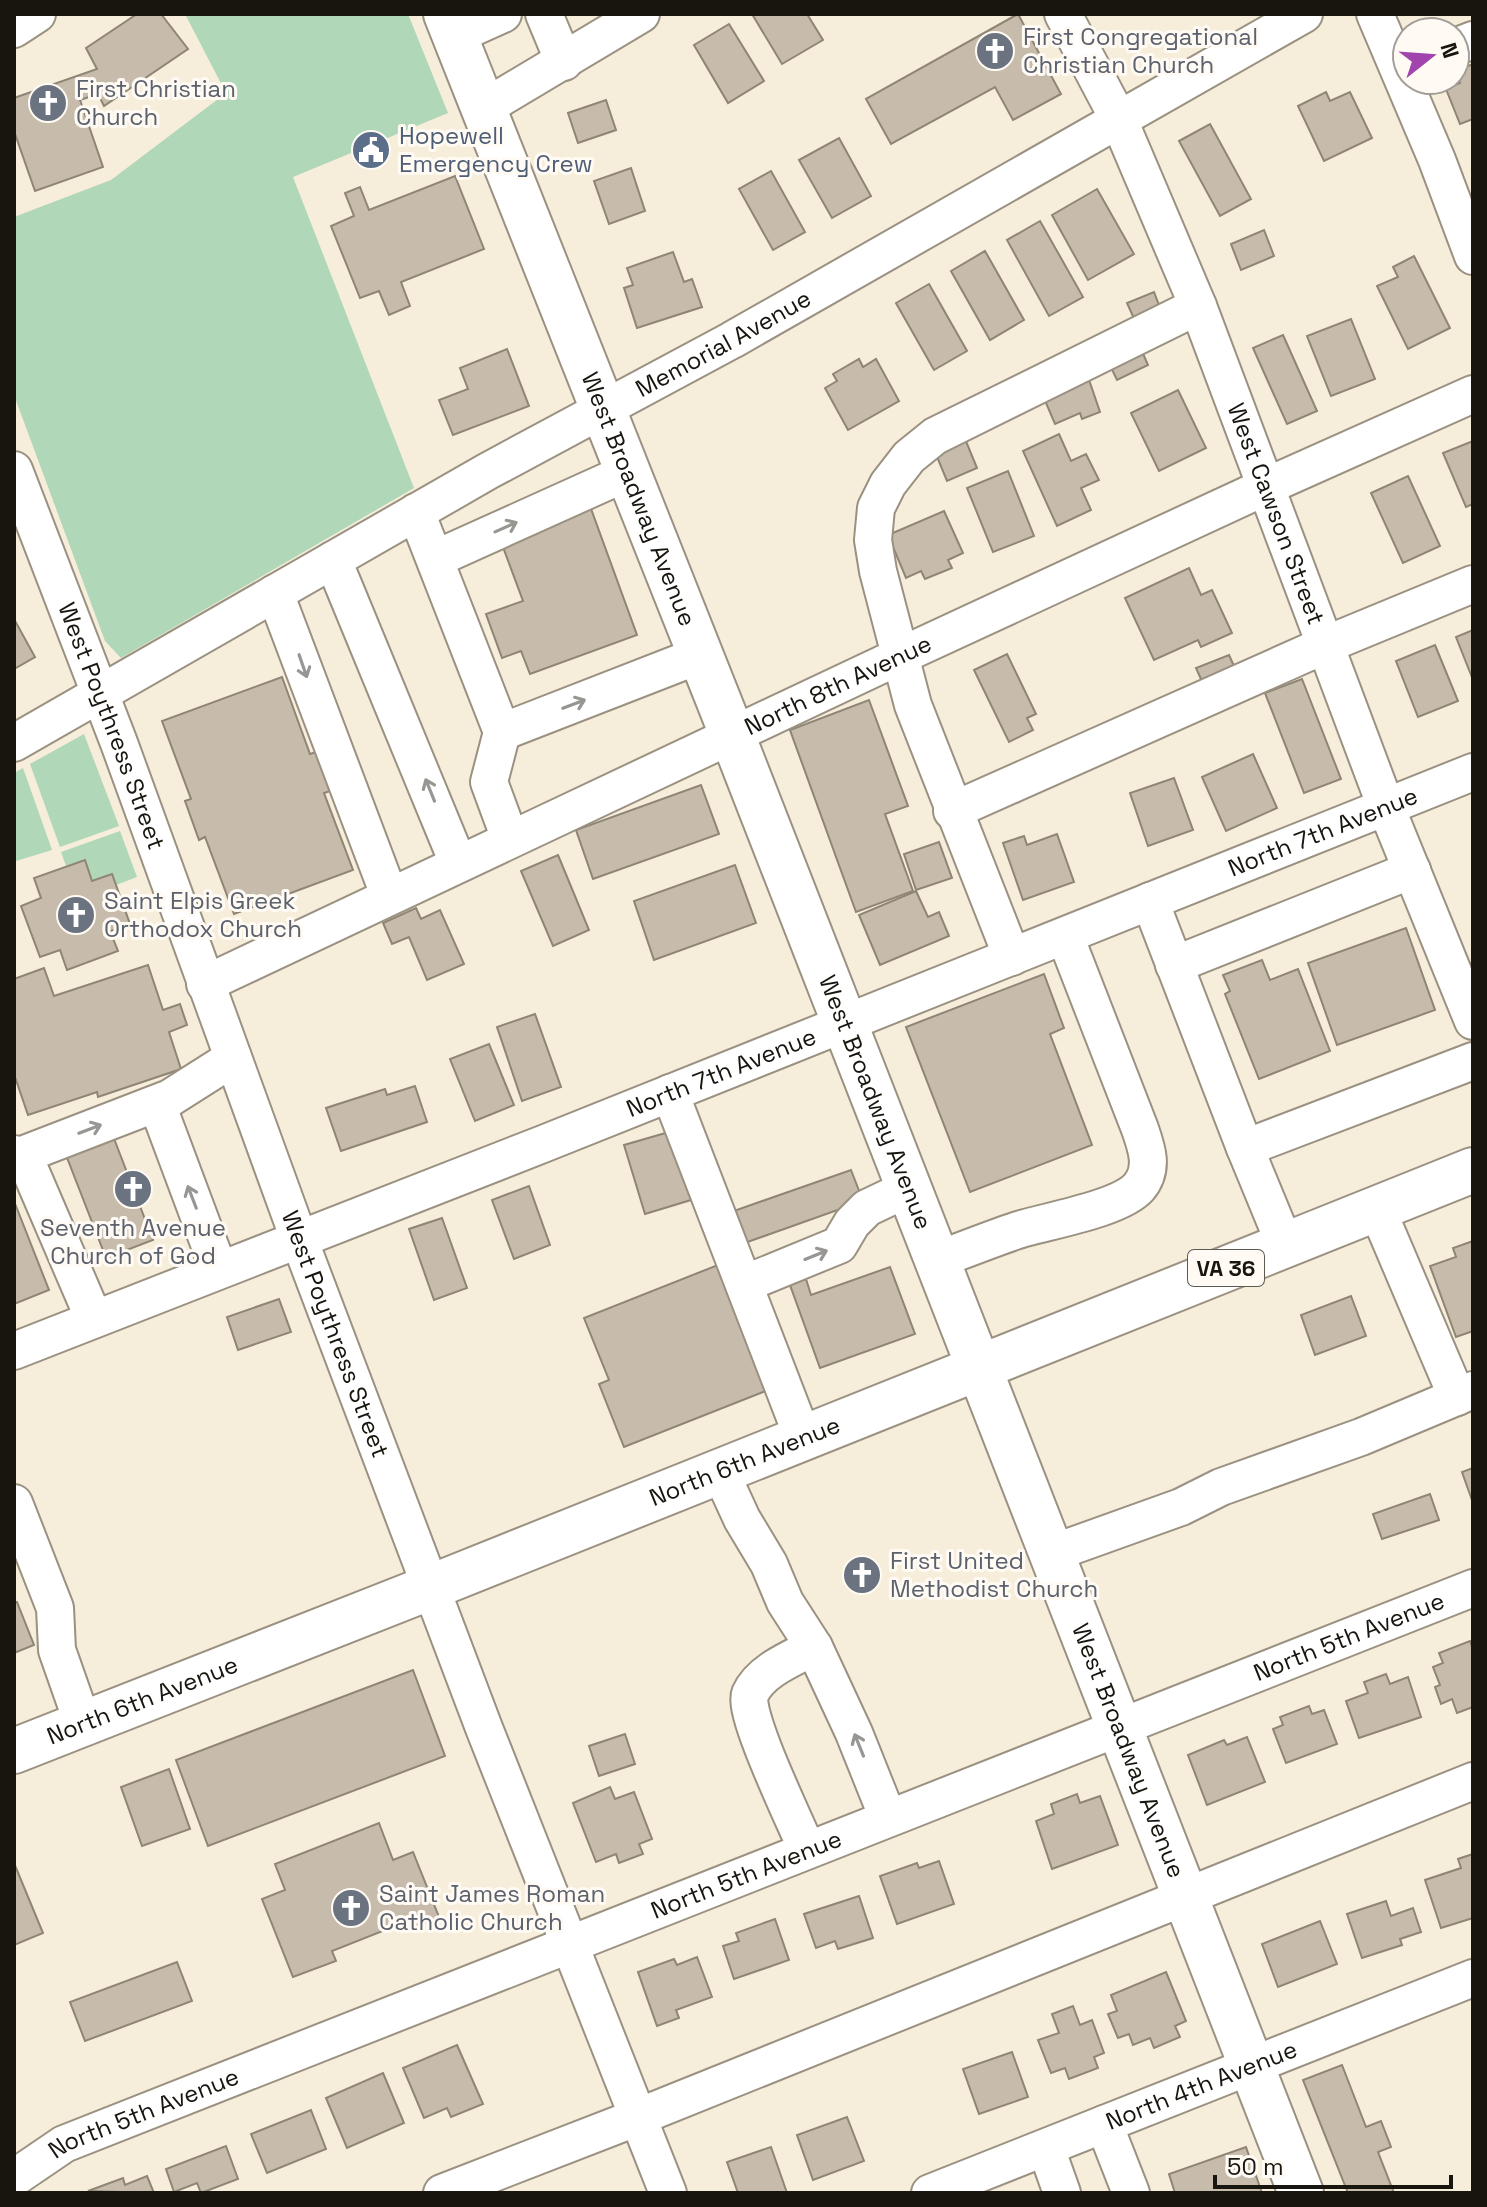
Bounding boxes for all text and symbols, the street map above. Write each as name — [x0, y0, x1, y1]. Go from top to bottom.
north arrow — [1391, 16, 1471, 96]
place label: First Congregational Christian Church — [1023, 21, 1258, 80]
church icon: First Congregational Christian Church — [974, 30, 1016, 72]
text: N — [1435, 39, 1466, 61]
place label: First Christian Church — [76, 73, 236, 132]
church icon: First Christian Church — [27, 82, 69, 124]
place label: Hopewell Emergency Crew — [399, 120, 593, 179]
public building icon: Hopewell Emergency Crew — [350, 129, 392, 171]
street label: Memorial Avenue — [630, 282, 816, 404]
street label: West Broadway Avenue — [575, 367, 703, 630]
street label: West Cawson Street — [1221, 399, 1332, 629]
one-way arrow — [493, 519, 517, 534]
street label: West Poythress Street — [51, 598, 172, 854]
street label: North 8th Avenue — [739, 628, 936, 742]
one-way arrow — [296, 653, 311, 678]
one-way arrow — [562, 696, 586, 710]
one-way arrow — [421, 778, 436, 803]
street label: North 7th Avenue — [1223, 780, 1422, 883]
place label: Saint Elpis Greek Orthodox Church — [104, 885, 302, 944]
church icon: Saint Elpis Greek Orthodox Church — [55, 894, 97, 936]
street label: West Broadway Avenue — [812, 970, 940, 1234]
street label: North 7th Avenue — [622, 1020, 820, 1124]
one-way arrow — [77, 1121, 102, 1135]
church icon: Seventh Avenue Church of God — [112, 1168, 154, 1210]
one-way arrow — [184, 1185, 198, 1210]
street label: West Poythress Street — [275, 1206, 396, 1462]
place label: Seventh Avenue Church of God — [40, 1212, 226, 1271]
one-way arrow — [803, 1246, 828, 1261]
road number: VA 36 — [1188, 1250, 1264, 1286]
street label: North 6th Avenue — [645, 1409, 844, 1513]
place label: First United Methodist Church — [890, 1545, 1098, 1604]
church icon: First United Methodist Church — [841, 1554, 883, 1596]
street label: North 5th Avenue — [1249, 1585, 1449, 1688]
street label: West Broadway Avenue — [1065, 1619, 1193, 1882]
street label: North 6th Avenue — [42, 1648, 242, 1752]
one-way arrow — [851, 1733, 865, 1758]
street label: North 5th Avenue — [646, 1823, 846, 1926]
place label: Saint James Roman Catholic Church — [379, 1878, 605, 1937]
church icon: Saint James Roman Catholic Church — [330, 1887, 372, 1929]
street label: North 4th Avenue — [1101, 2033, 1301, 2137]
street label: North 5th Avenue — [42, 2061, 243, 2165]
scale bar — [1215, 2139, 1451, 2189]
text: 50 m — [1227, 2151, 1284, 2182]

